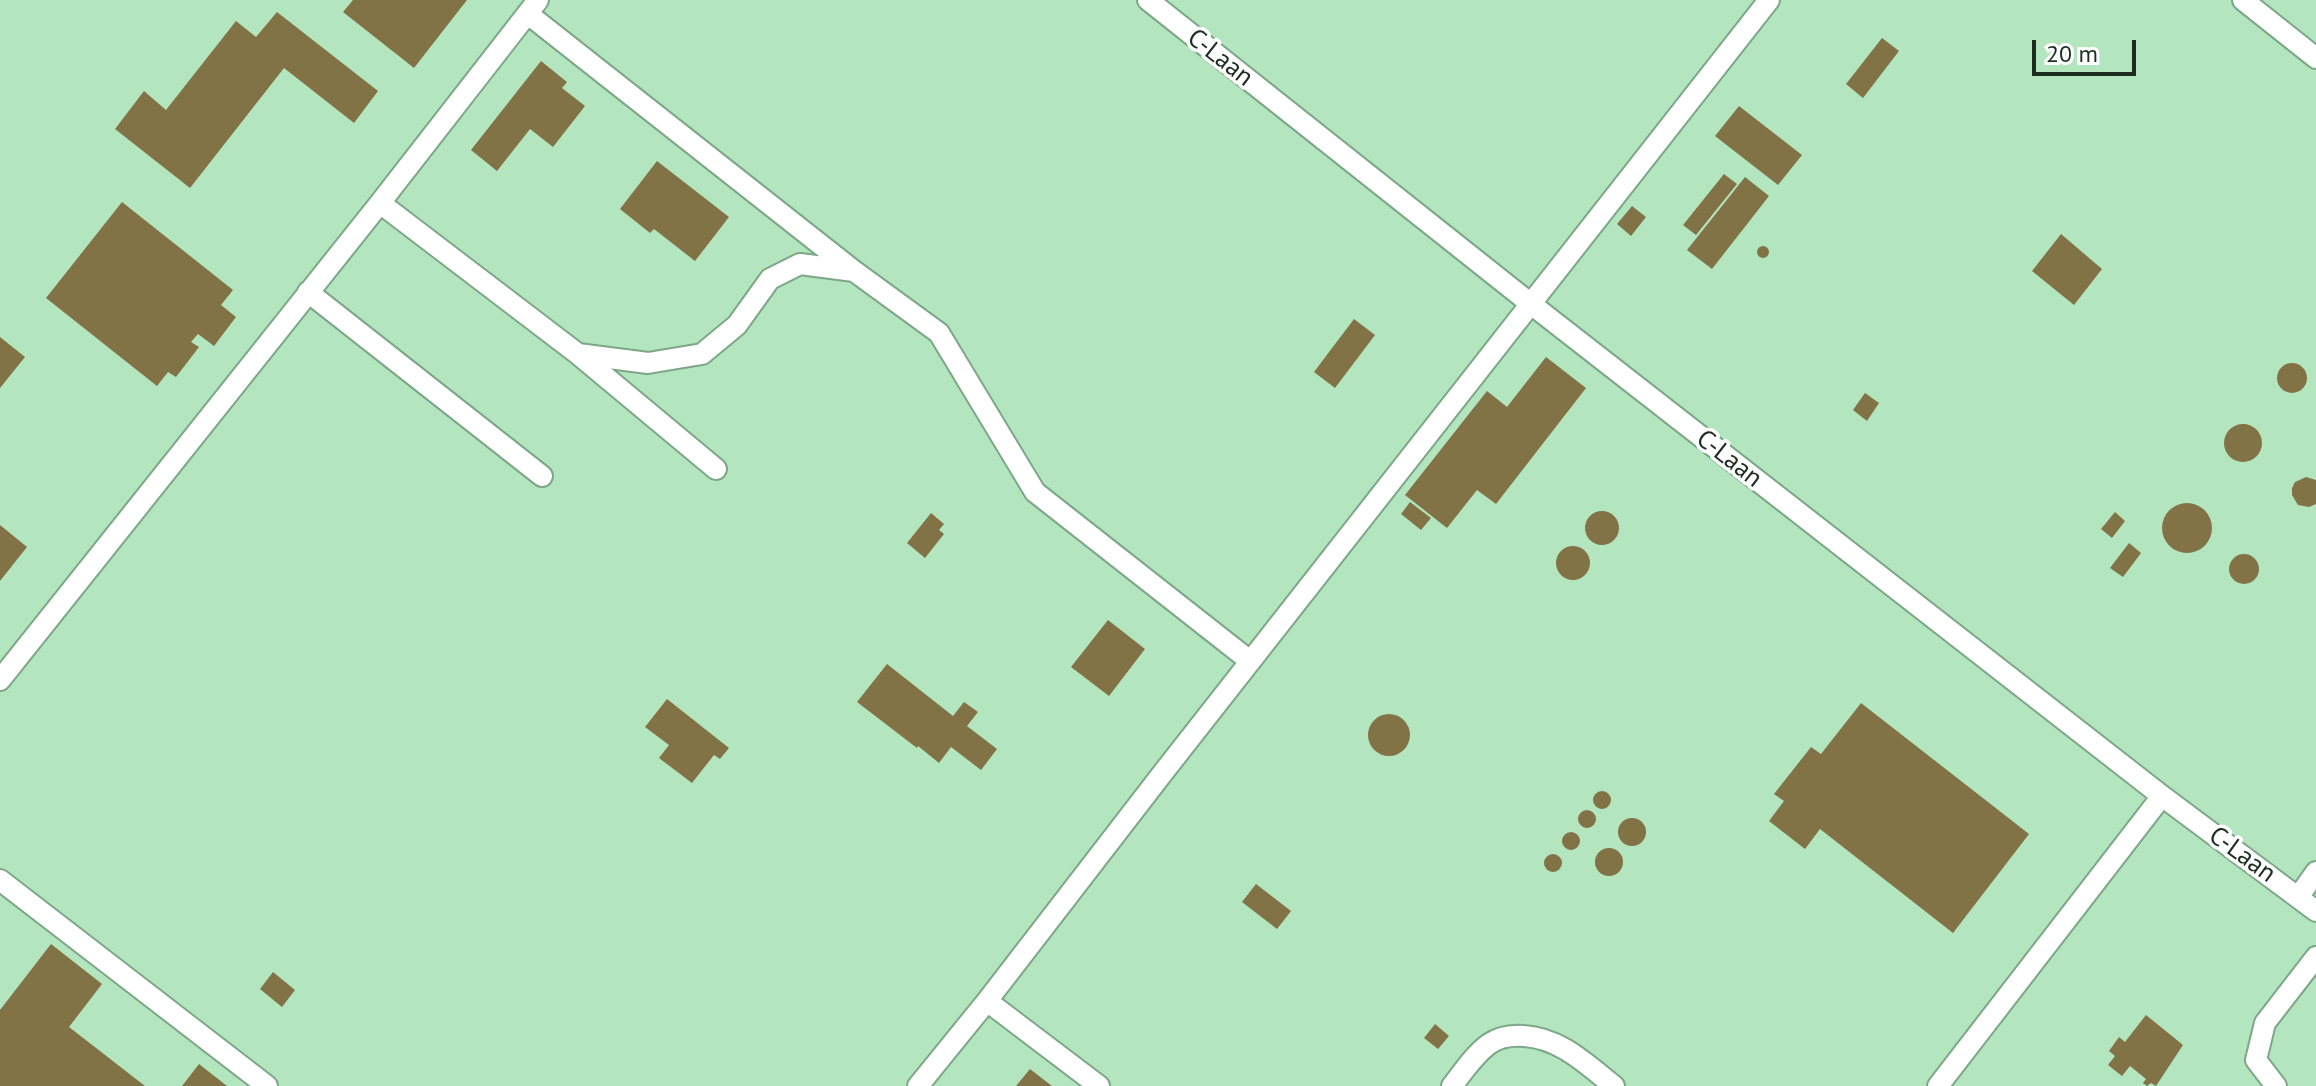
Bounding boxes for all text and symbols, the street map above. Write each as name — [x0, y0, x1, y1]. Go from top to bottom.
street label: C-Laan — [1181, 23, 1259, 93]
scale bar — [2036, 24, 2140, 74]
text: 20 m — [2046, 38, 2098, 69]
street label: C-Laan — [1690, 424, 1768, 494]
street label: C-Laan — [2202, 820, 2282, 890]

